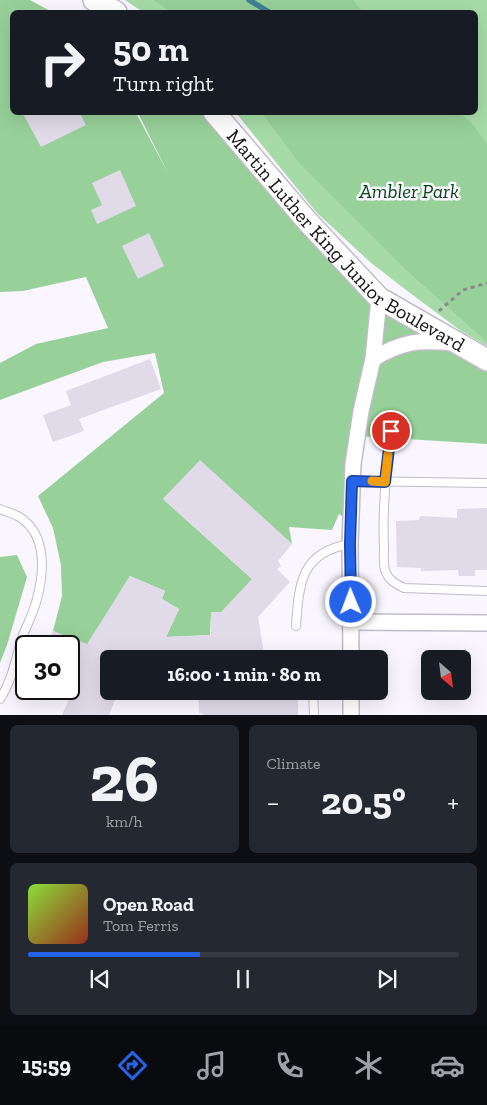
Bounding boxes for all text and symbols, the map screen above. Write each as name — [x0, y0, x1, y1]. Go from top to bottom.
text: 50 m — [113, 28, 189, 70]
icon: right — [30, 30, 95, 95]
text: Turn right — [113, 70, 214, 97]
street label: Martin Luther King Junior Boulevard — [222, 124, 469, 357]
park label: Ambler Park — [358, 179, 459, 203]
pin — [370, 410, 412, 452]
icon: arrive — [377, 417, 405, 445]
position arrow — [324, 575, 376, 627]
speed limit sign: 30 — [15, 635, 80, 700]
north arrow — [421, 650, 471, 700]
map controls — [421, 650, 471, 700]
text: 16:00 · 1 min · 80 m — [167, 663, 321, 686]
text: 26 — [89, 740, 159, 818]
text: Climate — [267, 754, 321, 773]
text: 20.5° — [321, 778, 406, 824]
text: − — [267, 786, 280, 819]
text: + — [447, 786, 459, 819]
text: km/h — [106, 812, 143, 831]
text: Open Road — [103, 893, 194, 916]
text: Tom Ferris — [103, 916, 179, 935]
icon: previous — [86, 965, 114, 993]
icon: pause — [229, 965, 257, 993]
icon: next — [373, 965, 401, 993]
icon: directions — [115, 1048, 150, 1083]
icon: music — [194, 1048, 229, 1083]
icon: phone — [272, 1048, 307, 1083]
icon: climate — [351, 1048, 386, 1083]
icon: car — [430, 1048, 465, 1083]
text: 15:59 — [22, 1052, 71, 1079]

